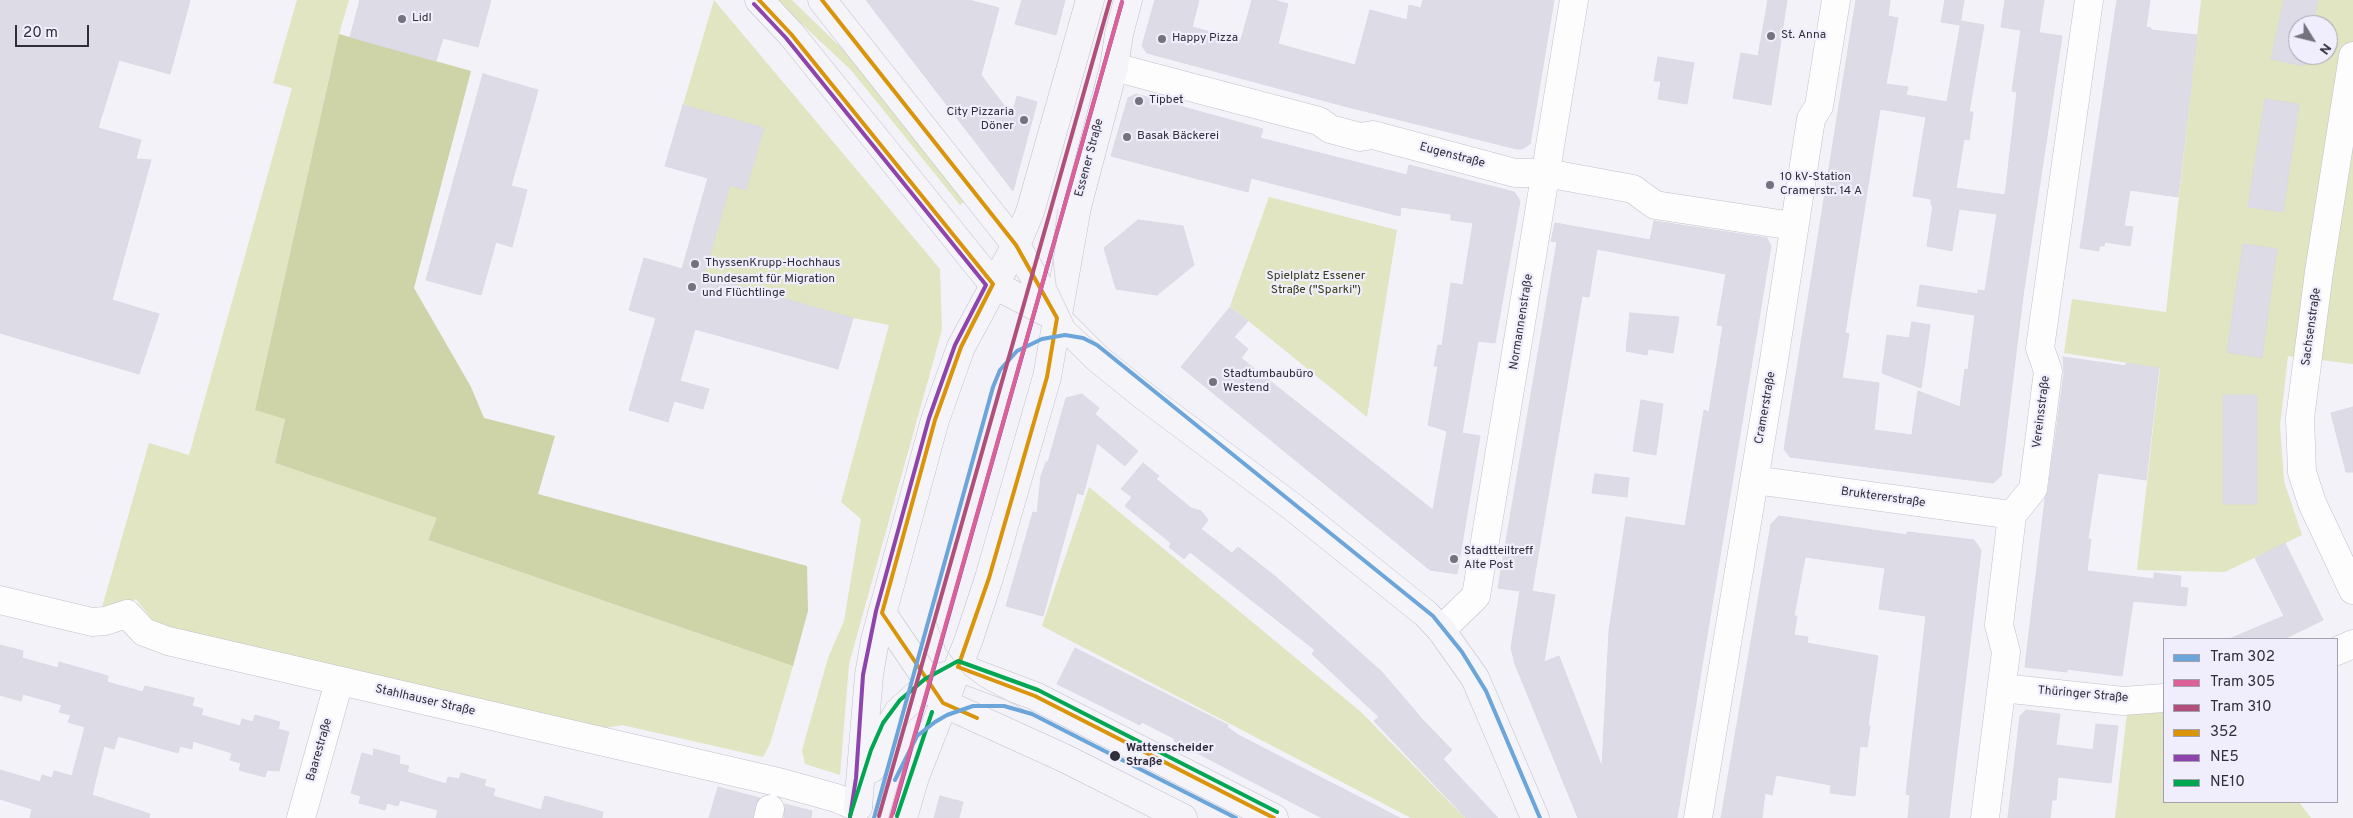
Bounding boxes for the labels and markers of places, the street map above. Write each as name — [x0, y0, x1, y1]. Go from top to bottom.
place label: Lidl — [412, 12, 432, 26]
marker: Lidl — [396, 13, 408, 25]
place label: St. Anna — [1781, 29, 1826, 43]
marker: St. Anna — [1765, 30, 1777, 42]
place label: Happy Pizza — [1172, 32, 1238, 46]
marker: Happy Pizza — [1156, 33, 1168, 45]
place label: Tipbet — [1149, 94, 1184, 108]
marker: Tipbet — [1133, 95, 1145, 107]
place label: City Pizzaria Döner — [947, 106, 1014, 134]
marker: City Pizzaria Döner — [1018, 114, 1030, 126]
place label: Basak Bäckerei — [1137, 130, 1219, 144]
marker: Basak Bäckerei — [1121, 131, 1133, 143]
place label: 10 kV-Station Cramerstr. 14 A — [1780, 171, 1862, 199]
marker: 10 kV-Station Cramerstr. 14 A — [1764, 179, 1776, 191]
place label: ThyssenKrupp-Hochhaus — [705, 257, 840, 271]
marker: ThyssenKrupp-Hochhaus — [689, 258, 701, 270]
place label: Bundesamt für Migration und Flüchtlinge — [702, 273, 835, 301]
marker: Bundesamt für Migration und Flüchtlinge — [686, 281, 698, 293]
place label: Stadtumbaubüro Westend — [1223, 368, 1314, 396]
marker: Stadtumbaubüro Westend — [1207, 376, 1219, 388]
place label: Stadtteiltreff Alte Post — [1464, 545, 1533, 573]
marker: Stadtteiltreff Alte Post — [1448, 553, 1460, 565]
place label: Wattenscheider Straße — [1126, 742, 1214, 770]
marker: Wattenscheider Straße — [1108, 749, 1122, 763]

